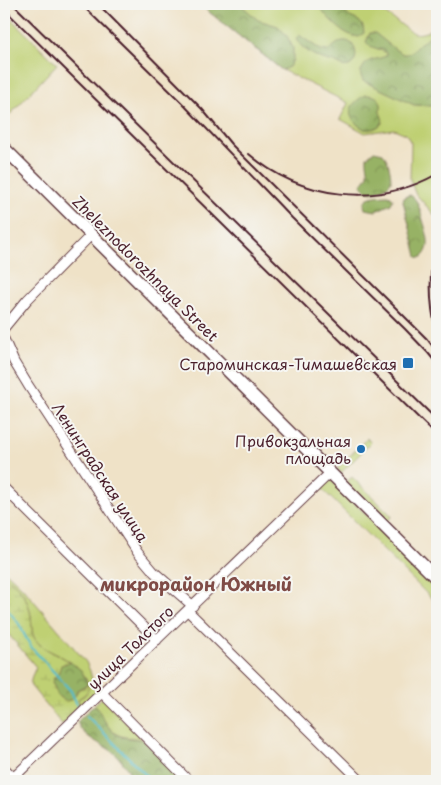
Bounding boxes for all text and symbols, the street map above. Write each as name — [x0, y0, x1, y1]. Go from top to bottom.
street label: Zheleznodorozhnaya Street — [68, 190, 224, 346]
place label: Староминская-Тимашевская — [179, 352, 397, 375]
marker: Староминская-Тимашевская — [401, 356, 415, 370]
street label: Ленинградская улица — [47, 398, 155, 547]
place label: Привокзальная площадь — [235, 429, 351, 469]
marker: Привокзальная площадь — [355, 443, 367, 455]
district label: микрорайон Южный — [100, 570, 292, 597]
street label: улица Толстого — [82, 600, 178, 694]

